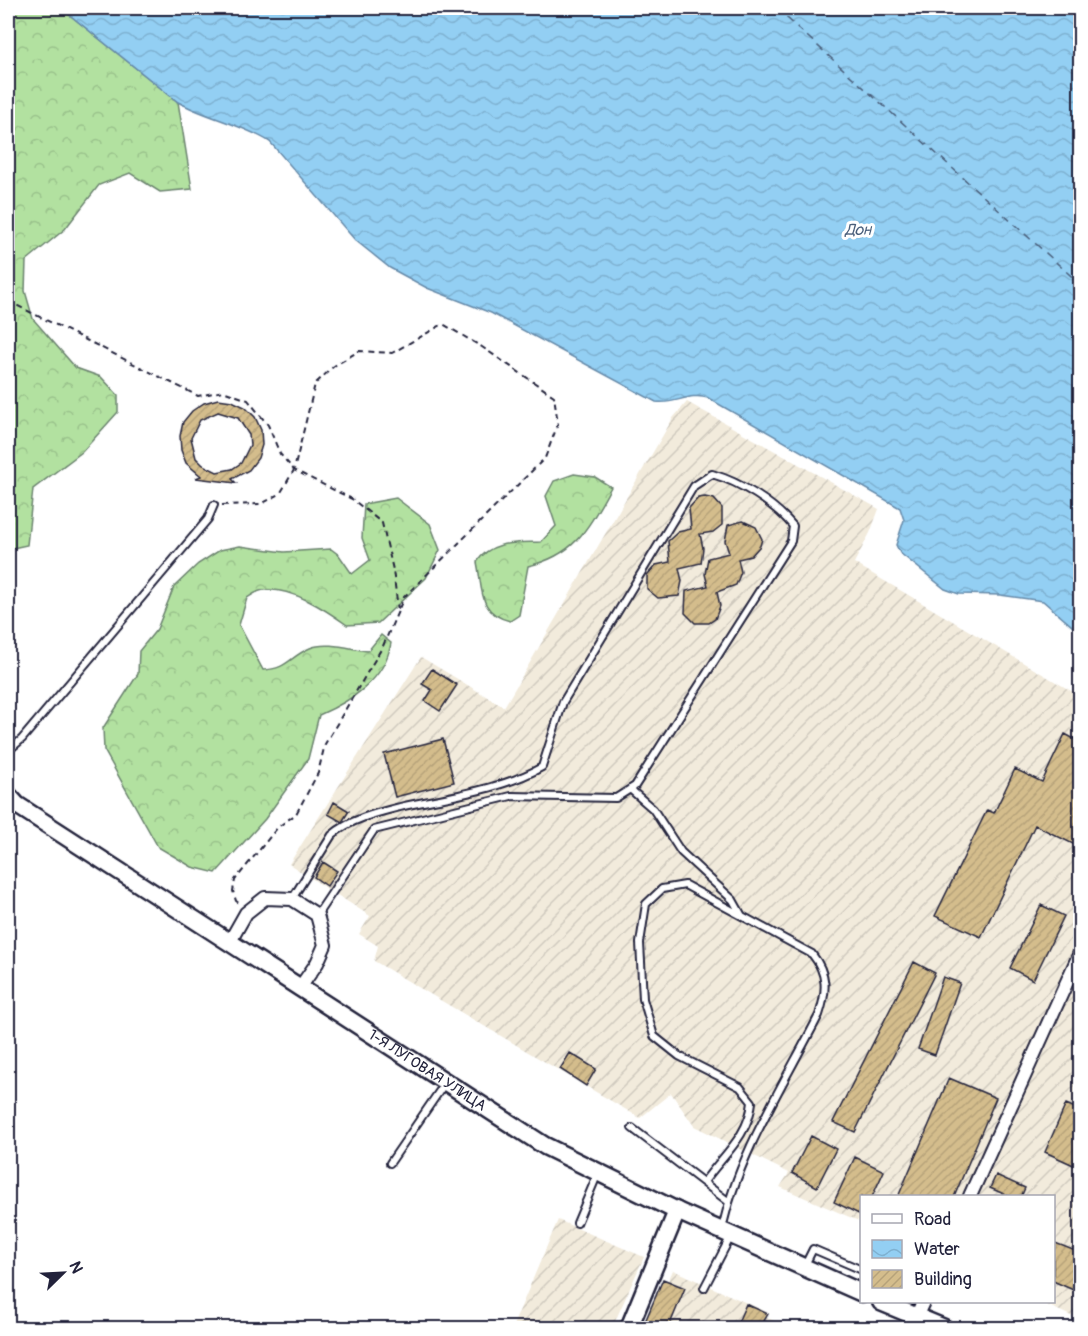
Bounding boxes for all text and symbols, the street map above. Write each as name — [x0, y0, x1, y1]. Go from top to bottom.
water label: Дон — [844, 220, 873, 240]
street label: 1-Я ЛУГОВАЯ УЛИЦА — [365, 1025, 490, 1115]
legend — [860, 1195, 1055, 1303]
text: Road — [914, 1208, 951, 1231]
text: Water — [914, 1238, 960, 1261]
north arrow — [33, 1243, 93, 1303]
text: N — [64, 1258, 87, 1276]
text: Building — [914, 1268, 972, 1291]

